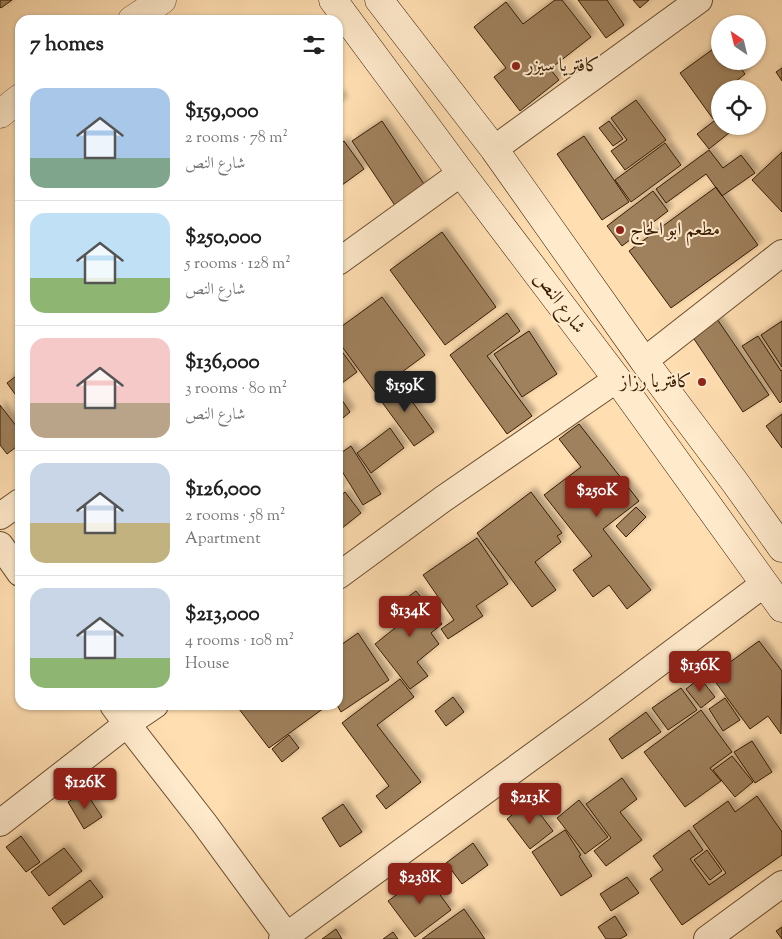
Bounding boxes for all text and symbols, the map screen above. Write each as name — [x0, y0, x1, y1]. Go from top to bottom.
north arrow — [711, 15, 766, 70]
map controls — [711, 15, 766, 135]
text: 7 homes — [30, 30, 104, 60]
icon: filters — [300, 31, 328, 59]
place label: كافتريا سيزر — [524, 53, 600, 80]
marker: كافتريا سيزر — [510, 60, 522, 72]
button: locate — [711, 80, 766, 135]
text: $159,000 — [185, 97, 259, 127]
icon: home — [70, 108, 130, 168]
text: 2 rooms · 78 m² — [185, 127, 288, 150]
text: شارع النص — [185, 153, 245, 176]
place label: مطعم ابو الحاج — [630, 217, 720, 247]
text: $250,000 — [185, 223, 262, 253]
marker: مطعم ابو الحاج — [614, 224, 626, 236]
icon: home — [70, 233, 130, 293]
text: 5 rooms · 128 m² — [185, 253, 291, 276]
street label: شارع النص — [527, 266, 591, 340]
text: شارع النص — [185, 279, 245, 302]
text: $136,000 — [185, 348, 260, 378]
icon: home — [70, 358, 130, 418]
place label: كافتريا رزاز — [618, 369, 692, 396]
pin: $159K — [370, 370, 440, 413]
text: $159K — [386, 375, 424, 398]
marker: كافتريا رزاز — [696, 376, 708, 388]
text: 3 rooms · 80 m² — [185, 378, 287, 401]
text: شارع النص — [185, 404, 245, 427]
text: $126,000 — [185, 475, 261, 505]
pin: $250K — [562, 476, 632, 518]
text: $250K — [576, 480, 618, 503]
icon: home — [70, 483, 130, 543]
text: 2 rooms · 58 m² — [185, 505, 285, 528]
text: Apartment — [185, 528, 261, 551]
pin: $134K — [375, 596, 445, 638]
text: $213,000 — [185, 600, 260, 630]
text: $134K — [390, 600, 430, 623]
icon: home — [70, 608, 130, 668]
text: 4 rooms · 108 m² — [185, 630, 294, 653]
pin: $136K — [665, 650, 735, 693]
text: House — [185, 653, 229, 676]
text: $136K — [680, 655, 720, 678]
pin: $126K — [50, 768, 120, 810]
text: $126K — [65, 772, 106, 795]
pin: $213K — [495, 782, 565, 825]
text: $213K — [510, 787, 550, 810]
pin: $238K — [385, 862, 455, 905]
text: $238K — [399, 867, 441, 890]

